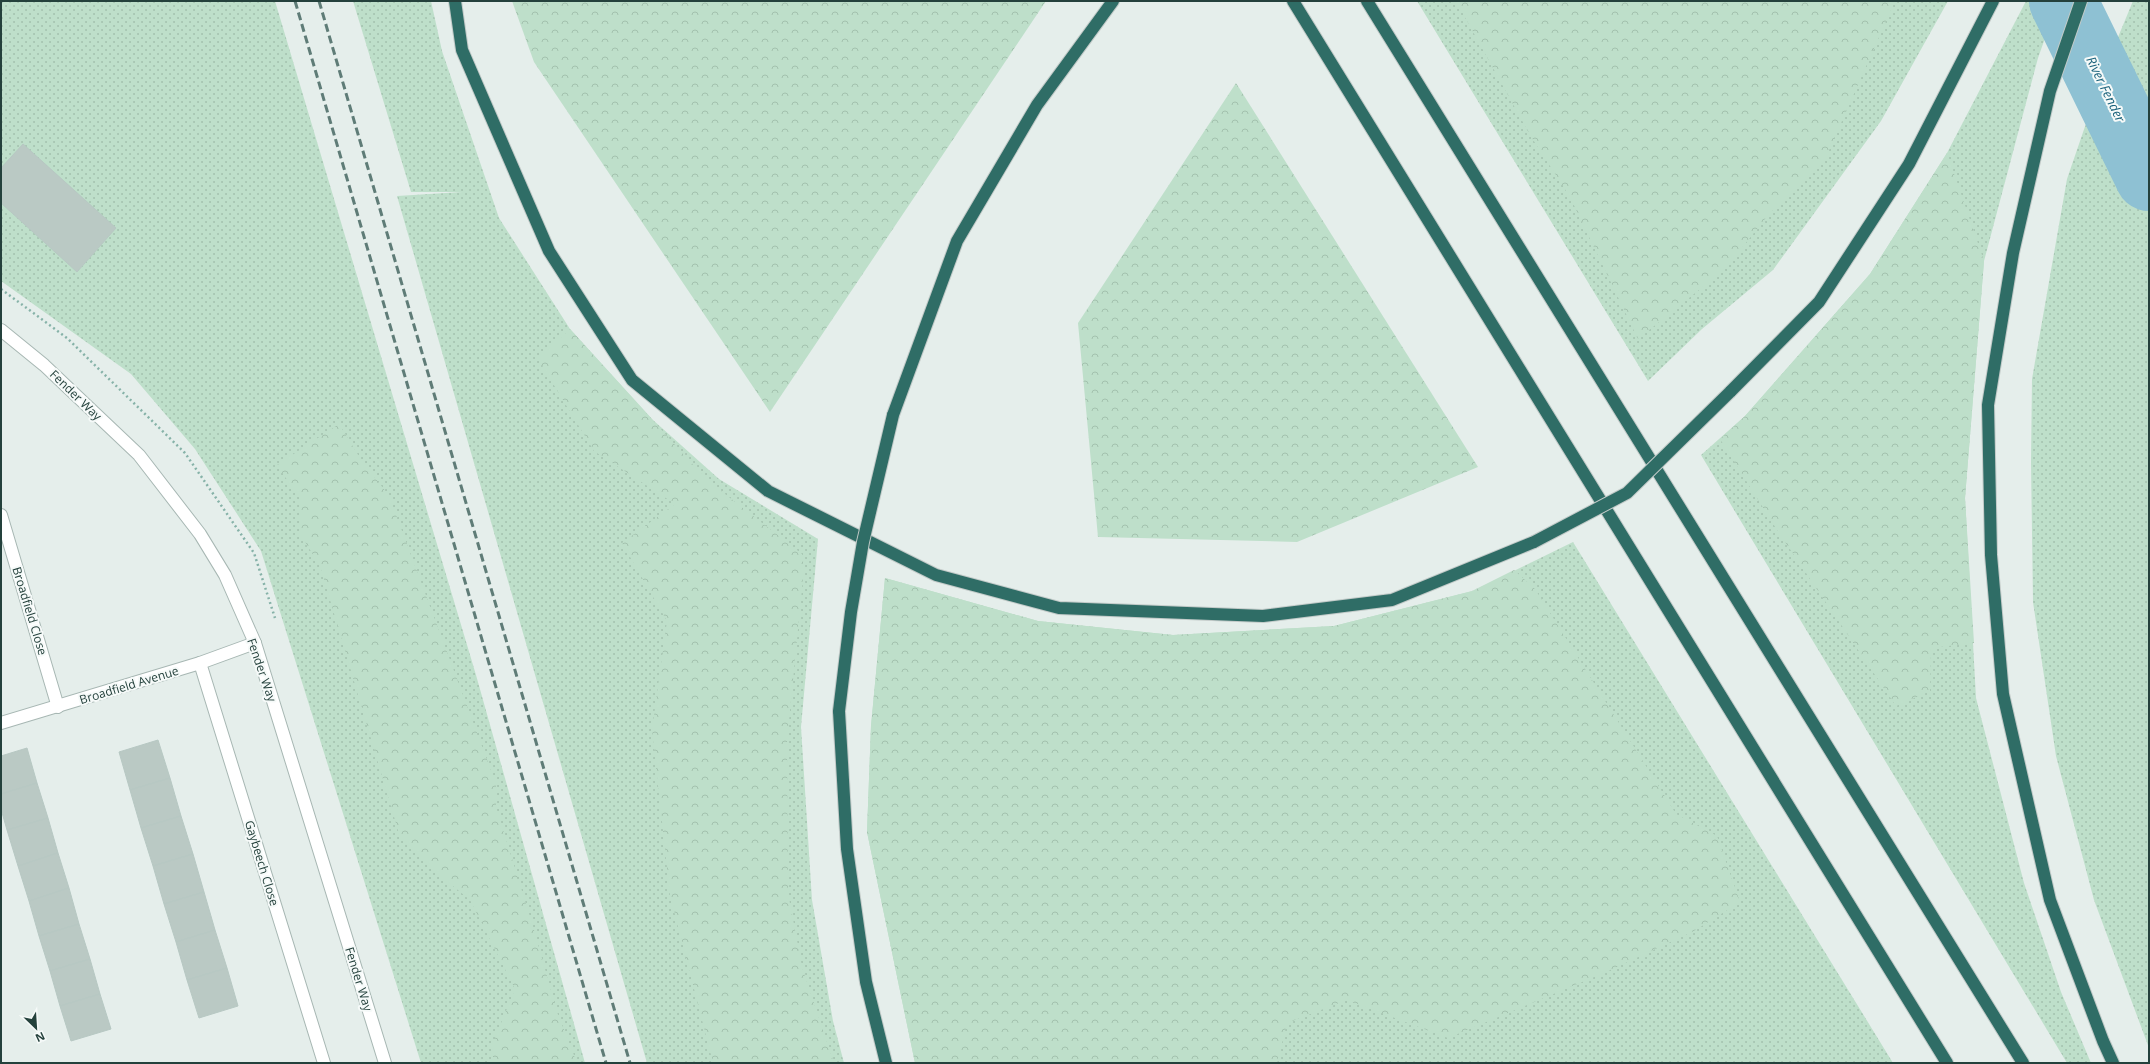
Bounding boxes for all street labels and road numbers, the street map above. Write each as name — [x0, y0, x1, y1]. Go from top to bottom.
street label: Fender Way — [46, 366, 106, 425]
street label: Broadfield Close — [9, 565, 52, 657]
street label: Fender Way — [243, 636, 281, 705]
street label: Broadfield Avenue — [77, 662, 181, 708]
street label: Gaybeech Close — [241, 818, 283, 908]
street label: Fender Way — [341, 945, 377, 1014]

